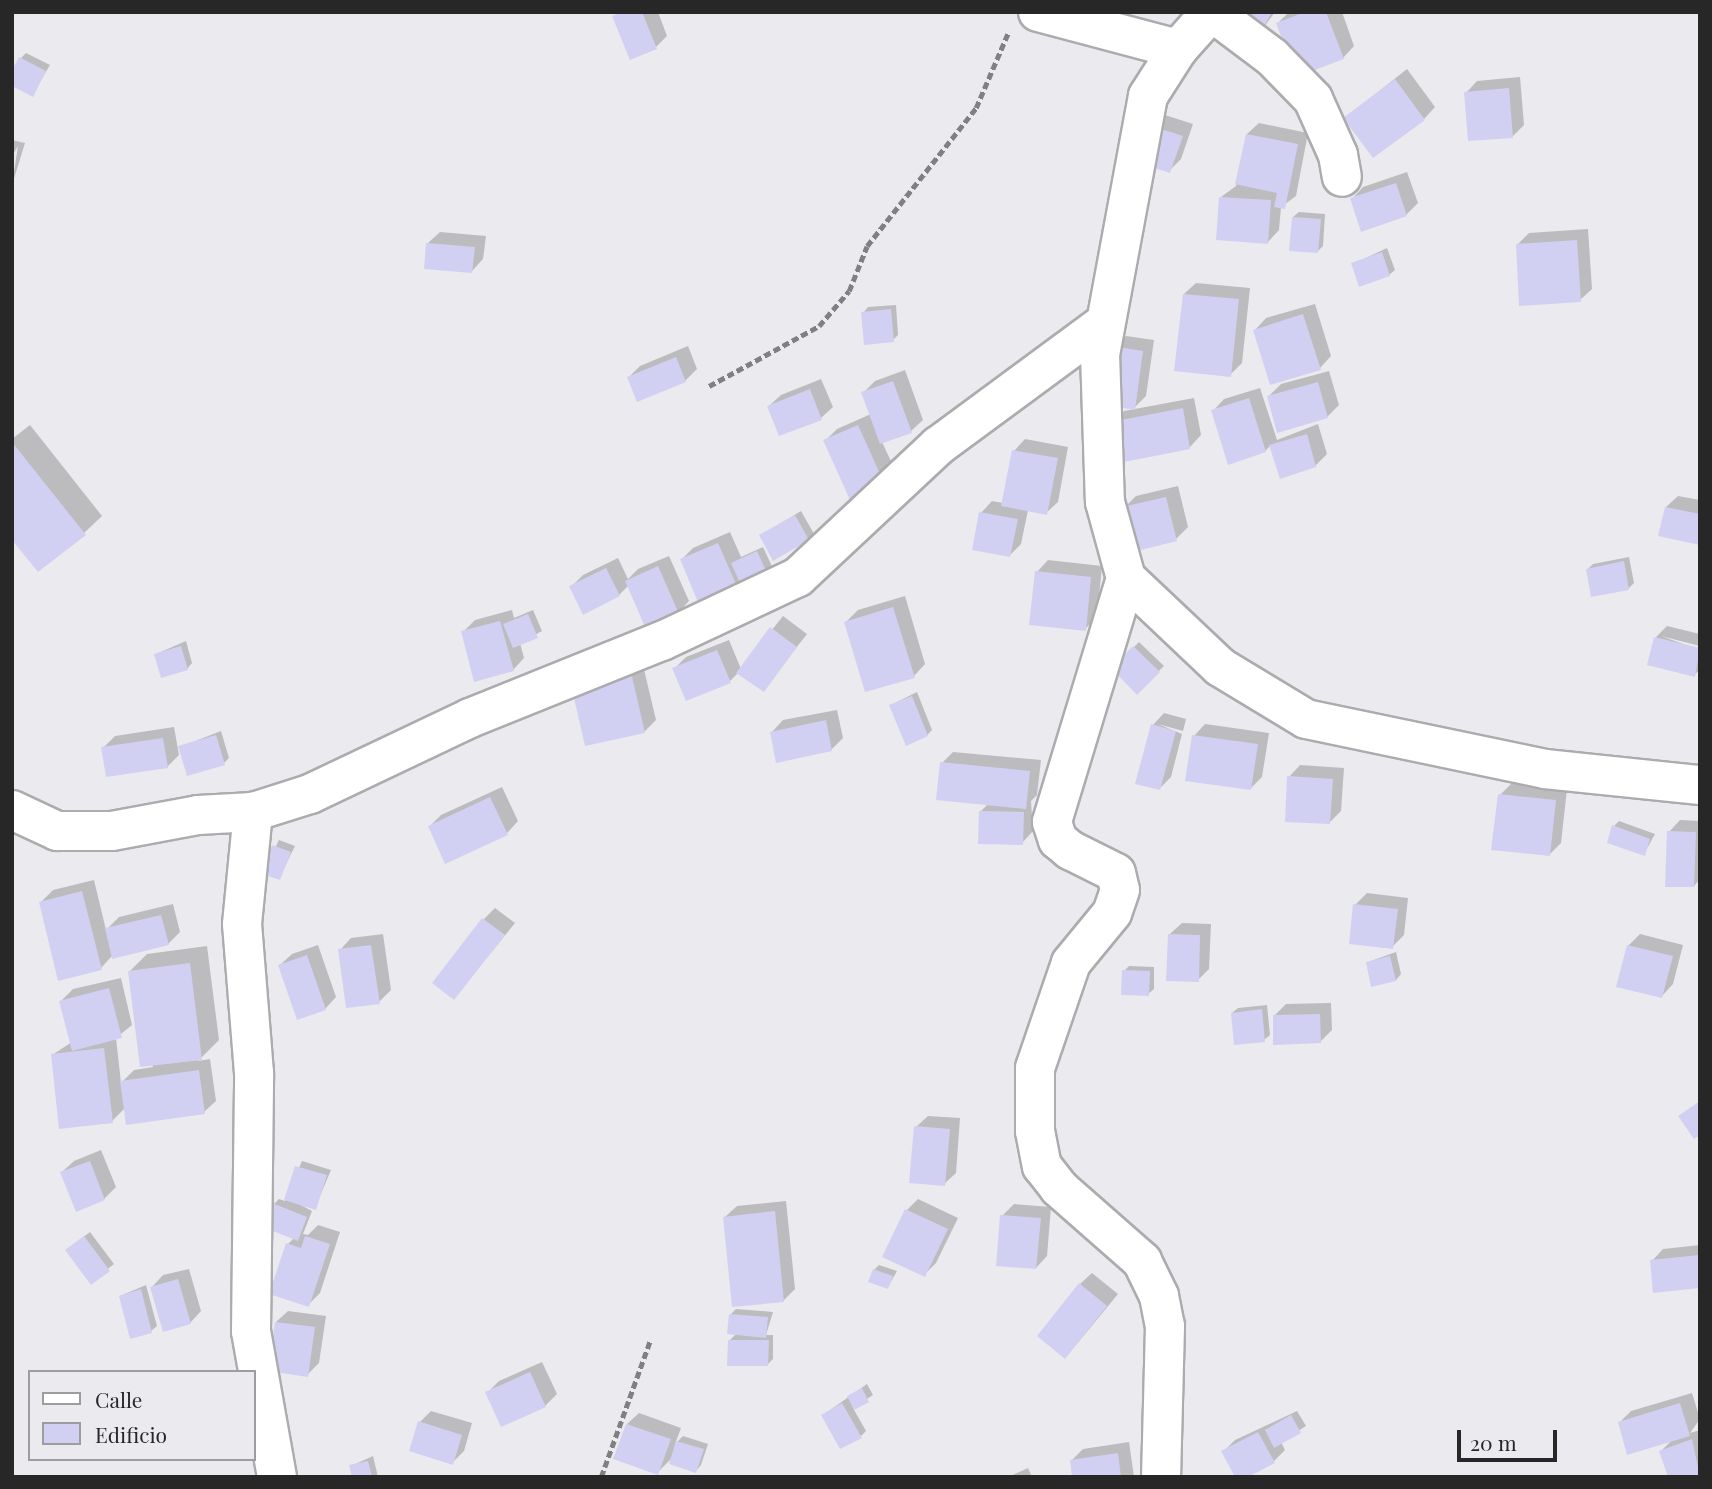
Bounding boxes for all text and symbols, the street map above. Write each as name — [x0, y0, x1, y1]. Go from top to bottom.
legend — [28, 1370, 256, 1461]
text: Calle — [95, 1385, 142, 1413]
scale bar — [1460, 1416, 1560, 1460]
text: Edificio — [95, 1420, 167, 1448]
text: 20 m — [1470, 1428, 1517, 1456]

